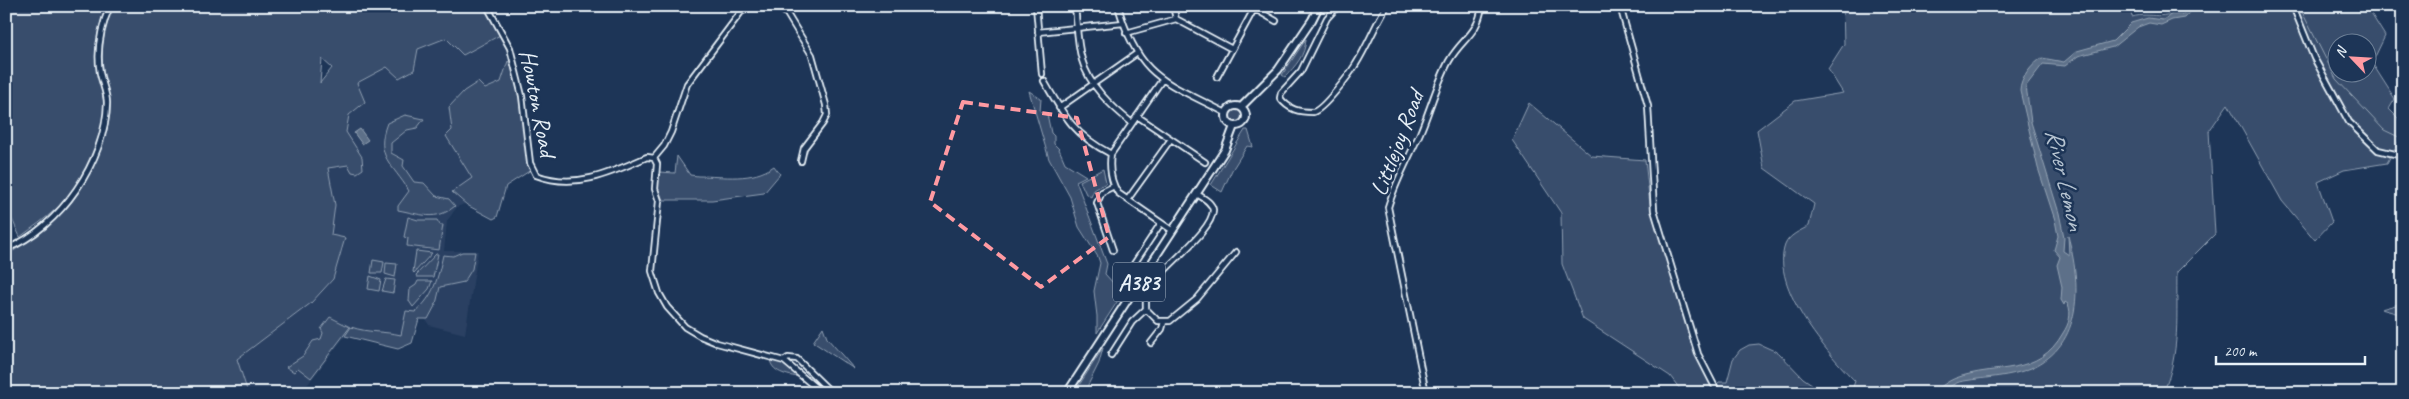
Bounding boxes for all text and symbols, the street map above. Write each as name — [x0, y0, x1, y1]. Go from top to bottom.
north arrow — [2326, 32, 2376, 82]
text: N — [2331, 43, 2351, 60]
street label: Howton Road — [513, 47, 564, 162]
street label: Littlejoy Road — [1363, 83, 1432, 200]
water label: River Lemon — [2038, 126, 2093, 235]
road number: A383 — [1113, 262, 1165, 302]
scale bar — [2216, 334, 2365, 366]
text: 200 m — [2224, 342, 2258, 361]

